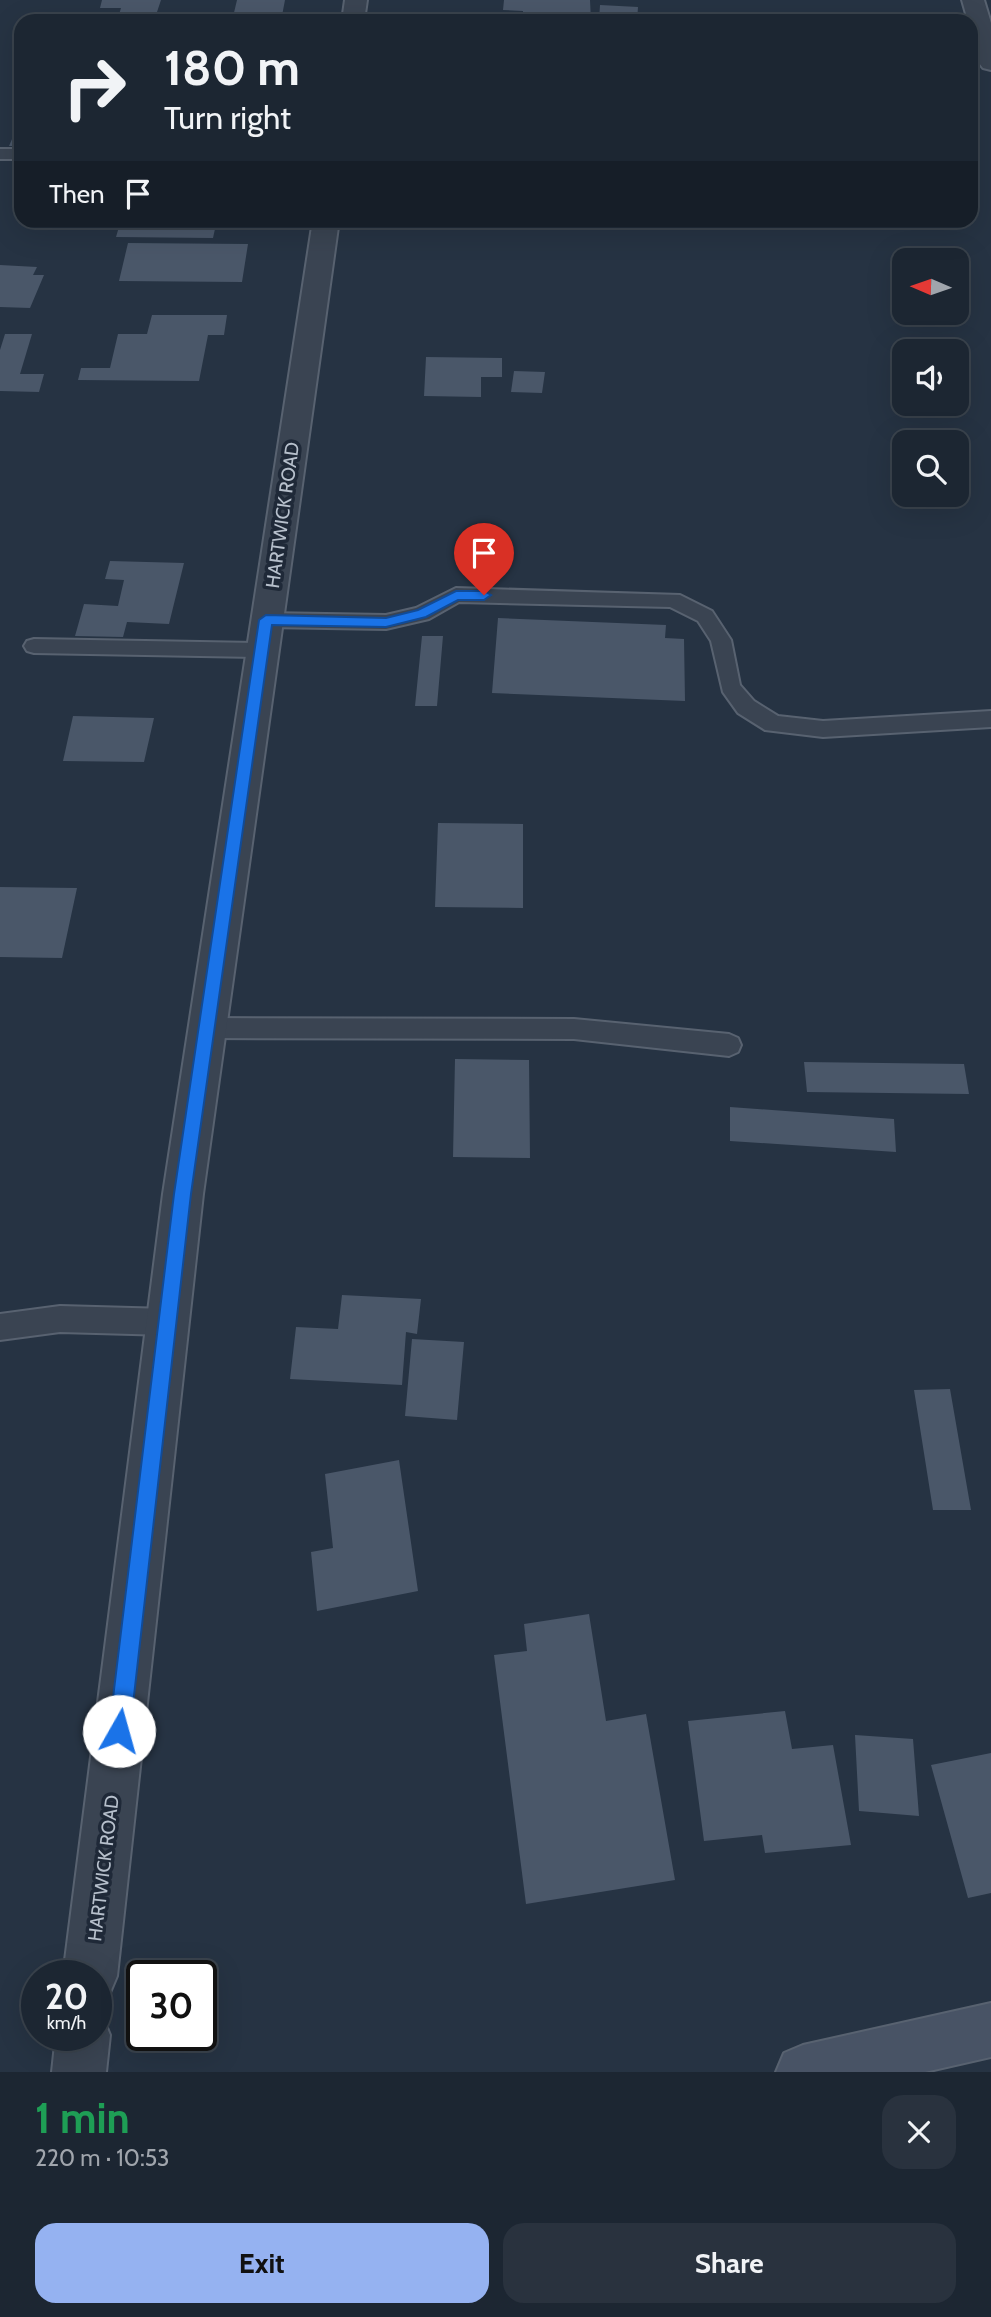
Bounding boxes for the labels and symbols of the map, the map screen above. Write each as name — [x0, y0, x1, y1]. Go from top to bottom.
north arrow — [892, 248, 970, 326]
street label: HARTWICK ROAD — [261, 440, 304, 590]
pin — [454, 523, 514, 595]
position arrow — [82, 1694, 156, 1768]
street label: HARTWICK ROAD — [83, 1793, 124, 1943]
speed limit sign: 30 — [126, 1960, 217, 2051]

